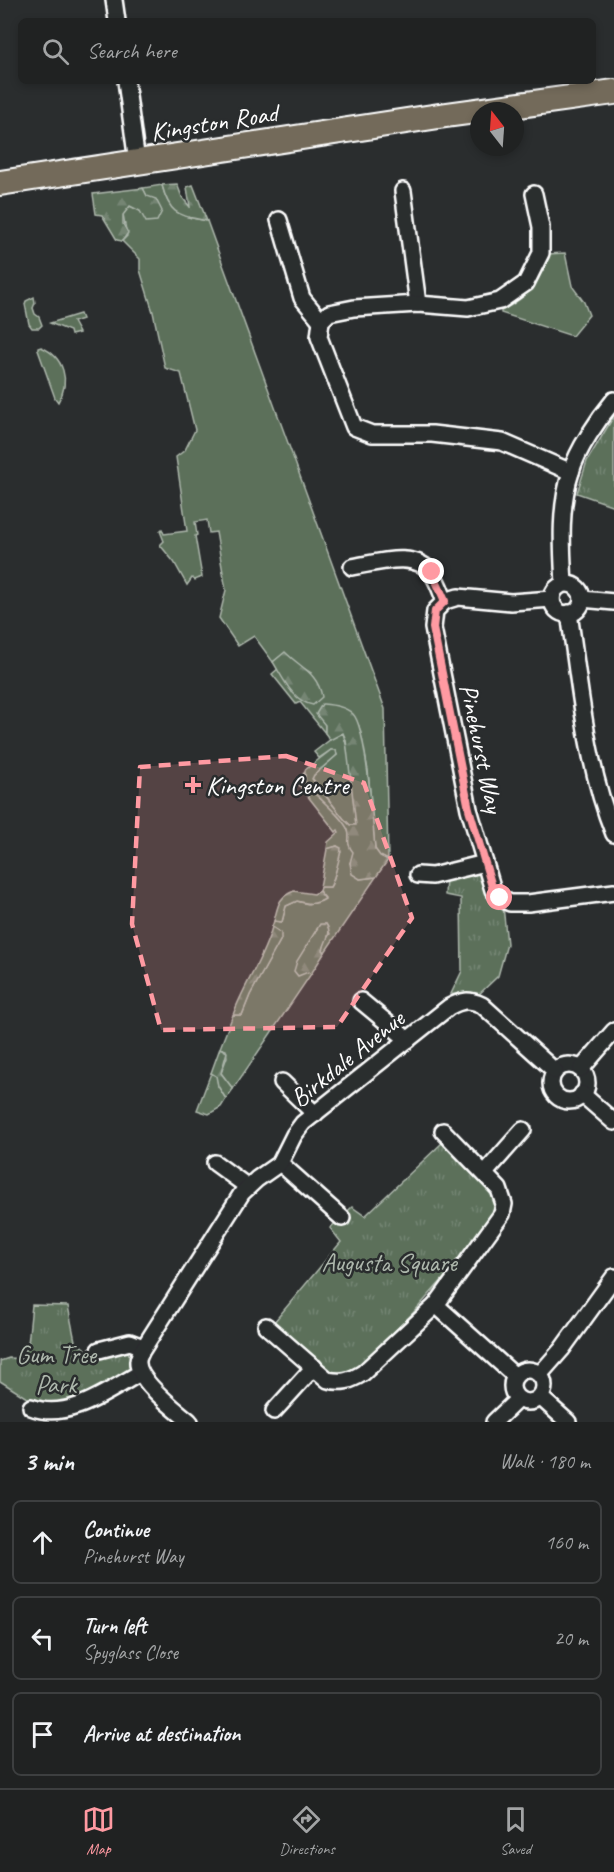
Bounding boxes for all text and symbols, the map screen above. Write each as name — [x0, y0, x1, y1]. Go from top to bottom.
search box — [18, 18, 596, 84]
icon: search — [39, 35, 72, 68]
text: Search here — [87, 37, 177, 65]
street label: Kingston Road — [148, 96, 284, 149]
north arrow — [470, 102, 524, 156]
route end — [418, 558, 444, 584]
street label: Pinehurst Way — [452, 681, 512, 818]
place label: Kingston Centre — [206, 769, 351, 802]
marker: Kingston Centre — [184, 776, 202, 794]
route start — [486, 884, 512, 910]
street label: Birkdale Avenue — [284, 1001, 412, 1114]
park label: Augusta Square — [321, 1246, 458, 1279]
park label: Gum Tree Park — [16, 1338, 98, 1401]
text: 3 min — [24, 1445, 74, 1478]
text: Walk · 180 m — [500, 1449, 590, 1474]
text: Continue — [83, 1516, 149, 1544]
icon: ahead — [26, 1526, 59, 1559]
text: 160 m — [545, 1530, 588, 1555]
text: Pinehurst Way — [83, 1544, 184, 1569]
text: Turn left — [83, 1612, 147, 1640]
icon: left — [26, 1622, 59, 1655]
text: 20 m — [554, 1626, 588, 1651]
text: Spyglass Close — [83, 1640, 178, 1665]
icon: arrive — [26, 1718, 59, 1751]
text: Arrive at destination — [83, 1720, 240, 1748]
tab: Map — [82, 1803, 115, 1859]
tab: Directions — [279, 1803, 335, 1859]
tab: Saved — [499, 1803, 532, 1859]

